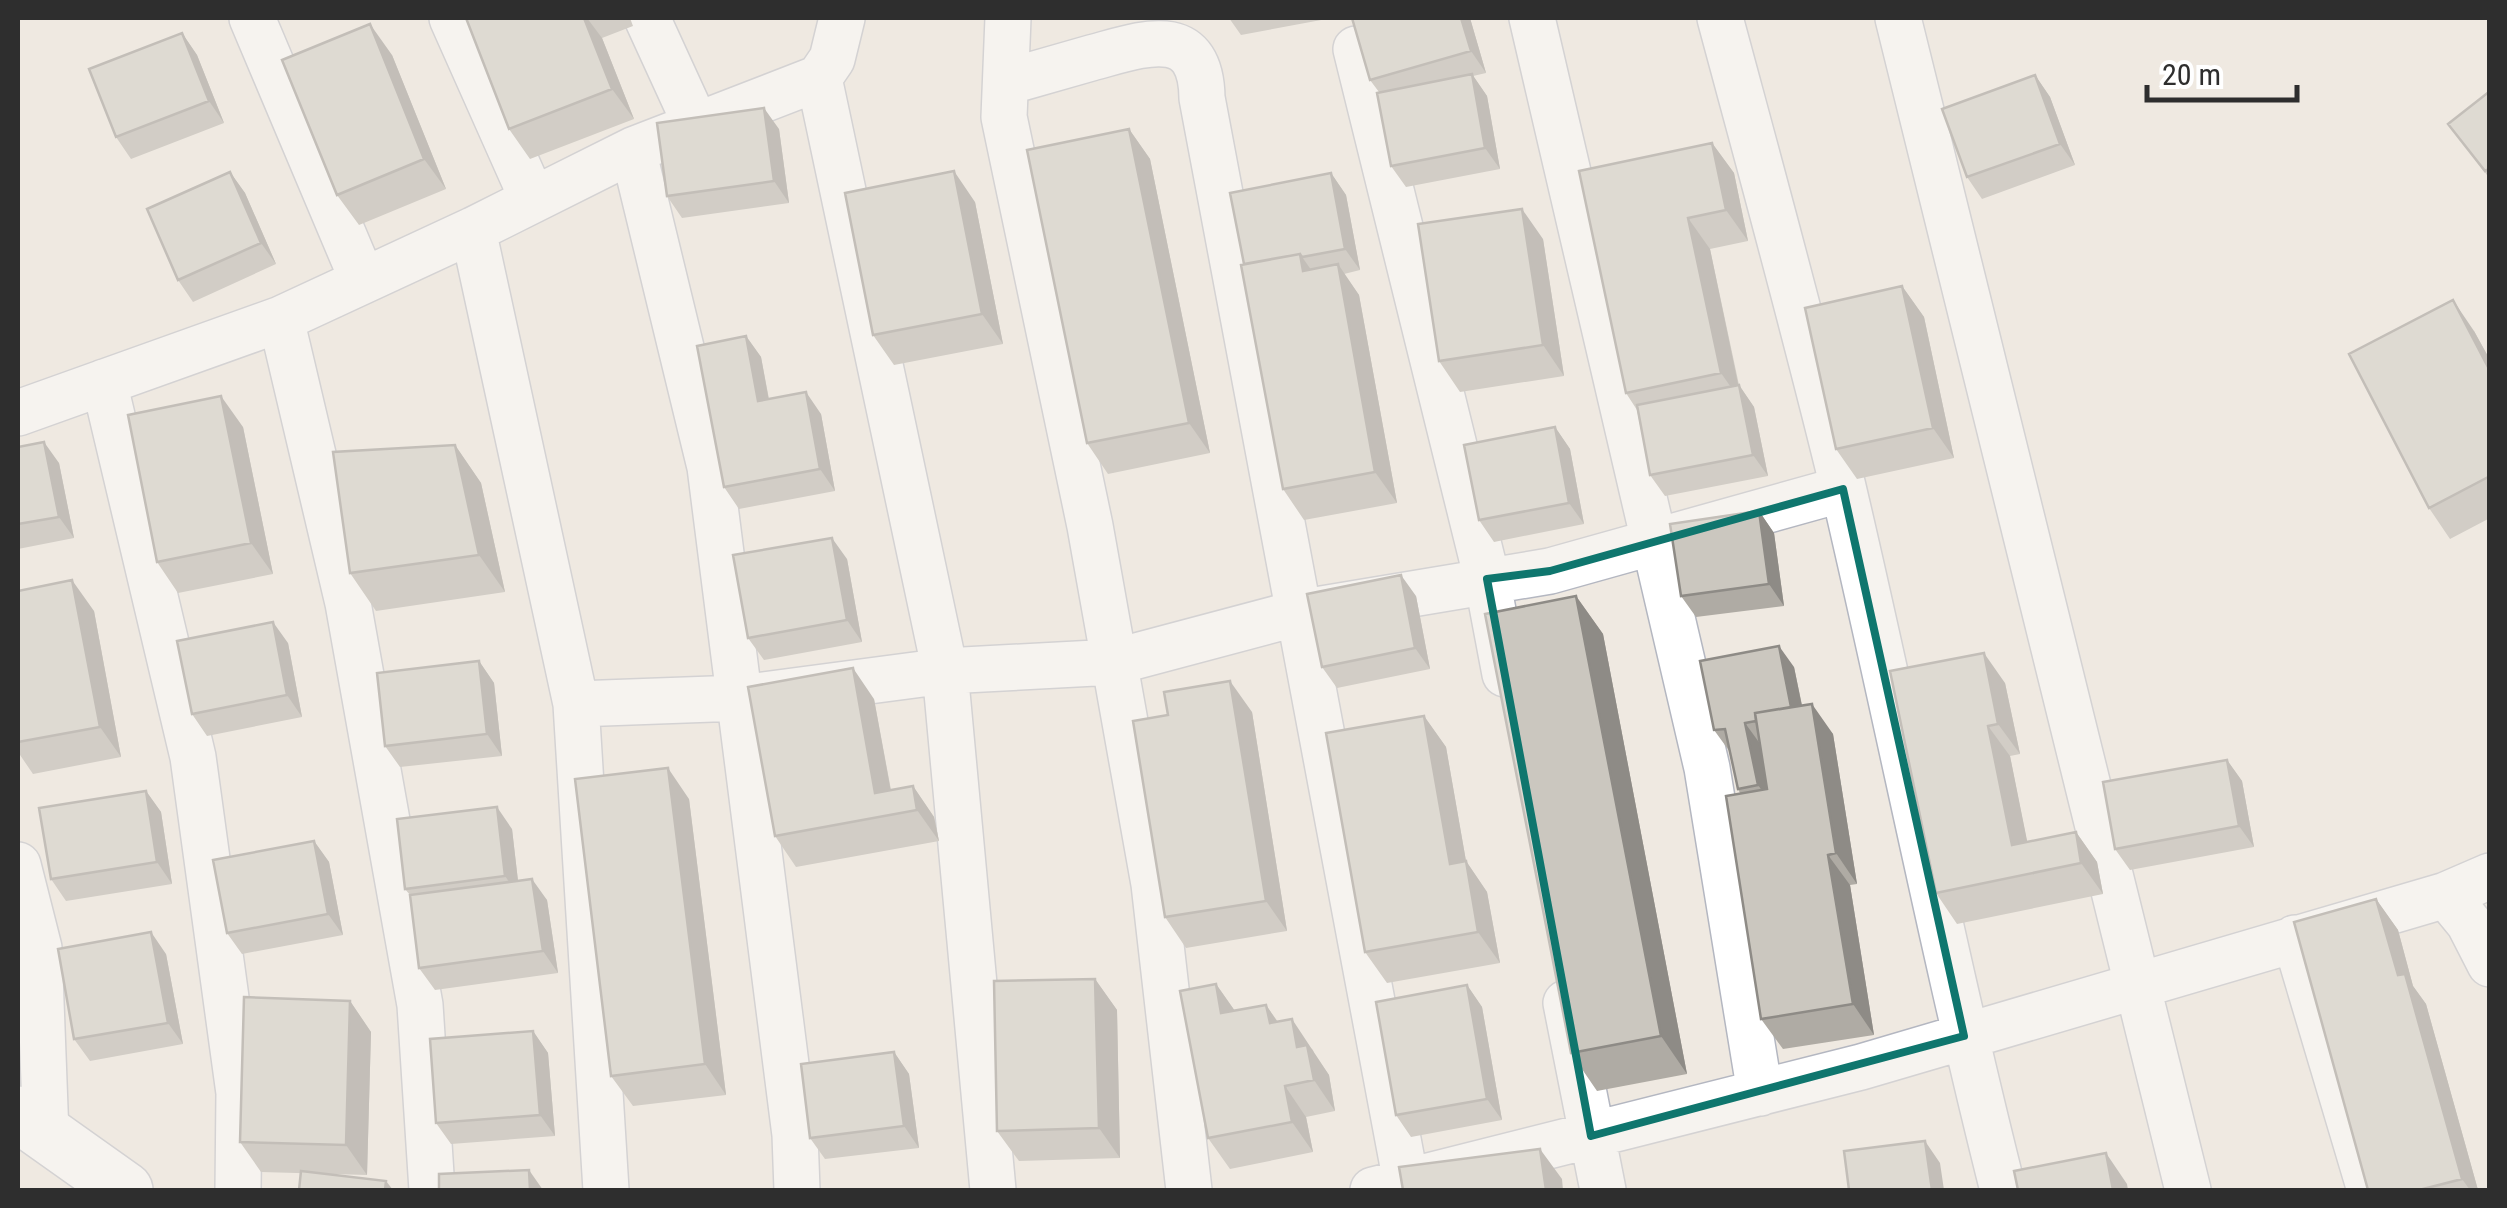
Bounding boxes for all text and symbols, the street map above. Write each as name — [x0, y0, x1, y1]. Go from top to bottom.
scale bar — [2147, 40, 2297, 102]
text: 20 m — [2162, 57, 2221, 92]

